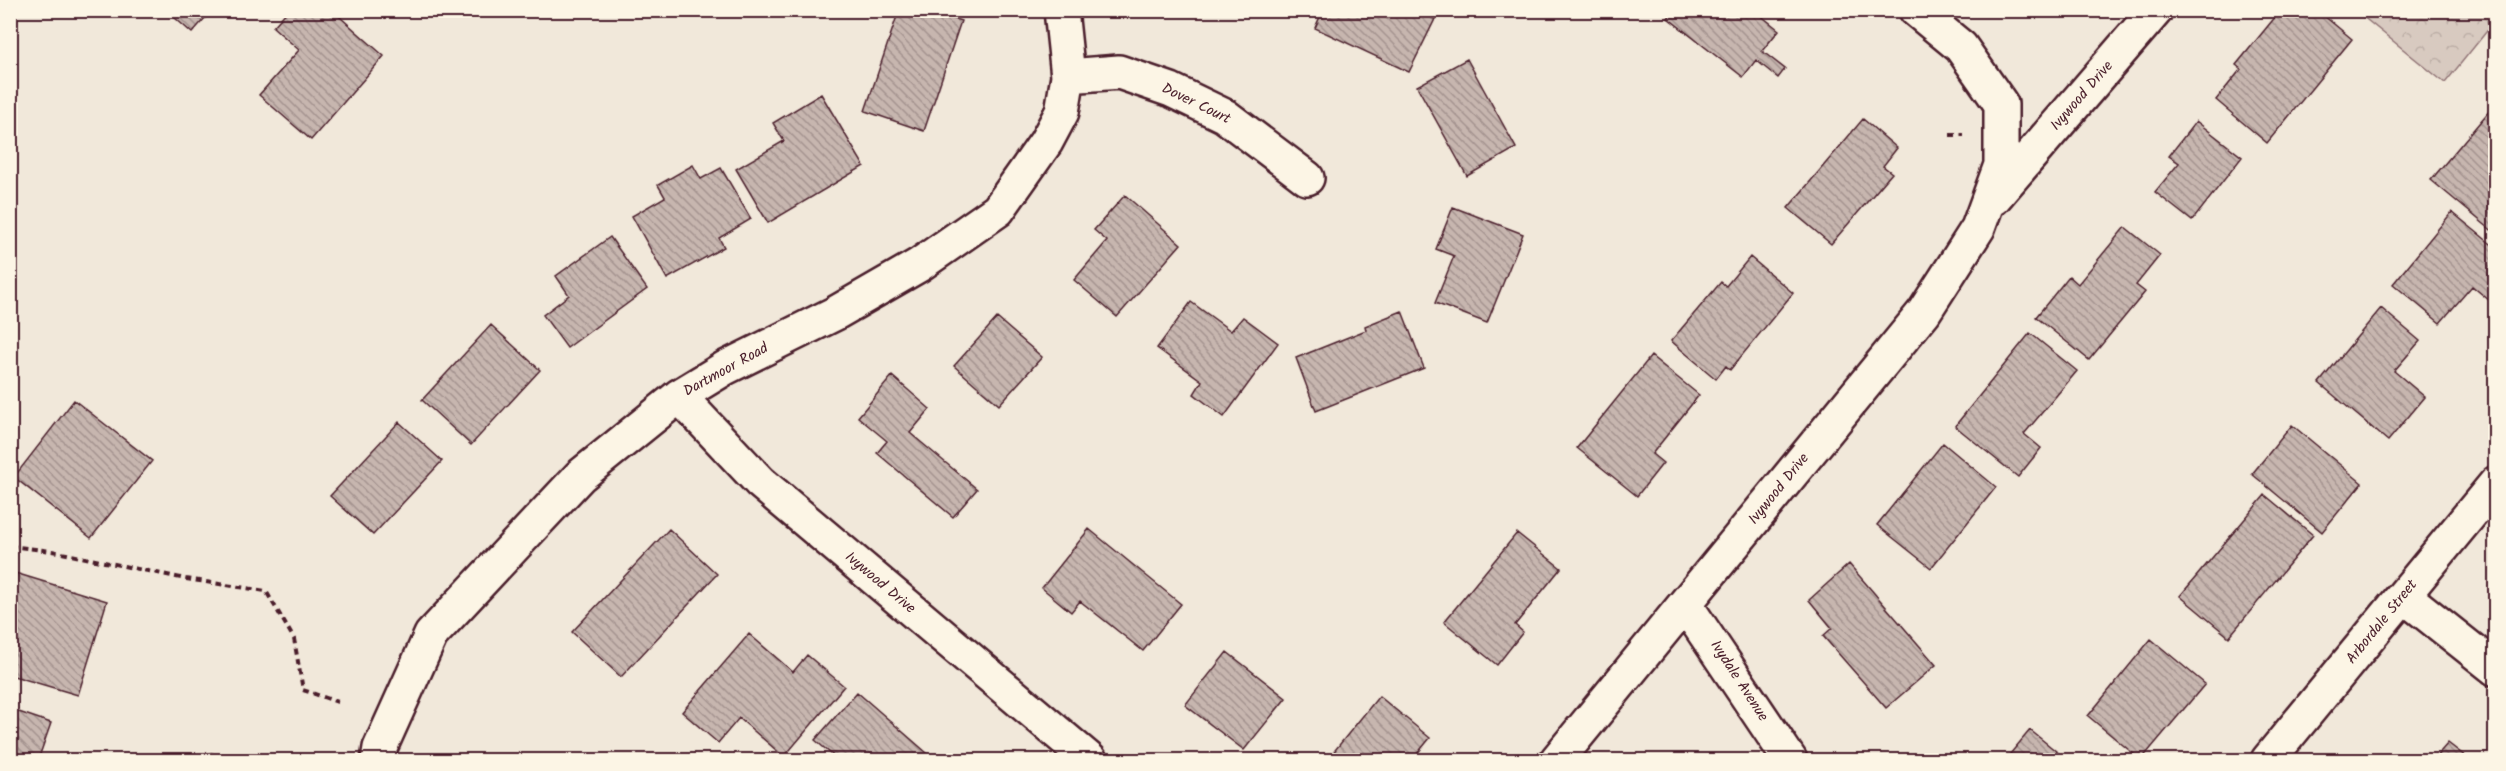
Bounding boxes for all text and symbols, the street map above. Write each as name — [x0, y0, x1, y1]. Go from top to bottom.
street label: Ivywood Drive — [2045, 55, 2120, 137]
street label: Dover Court — [1157, 77, 1235, 131]
street label: Dartmoor Road — [679, 336, 773, 403]
street label: Ivywood Drive — [1742, 448, 1816, 530]
street label: Ivywood Drive — [839, 546, 921, 620]
street label: Arbordale Street — [2340, 574, 2424, 669]
street label: Ivydale Avenue — [1704, 635, 1775, 727]

